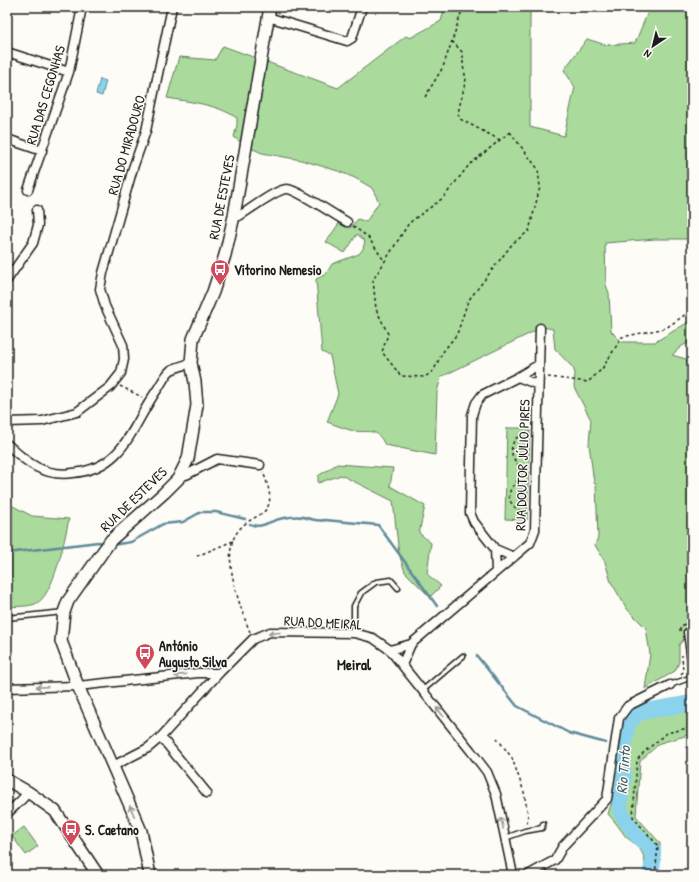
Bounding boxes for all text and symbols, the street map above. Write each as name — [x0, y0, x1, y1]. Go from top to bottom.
north arrow — [633, 26, 673, 66]
street label: RUA DAS CEGONHAS — [21, 42, 69, 147]
text: N — [641, 47, 654, 62]
street label: RUA DO MIRADOURO — [103, 93, 149, 197]
street label: RUA DE ESTEVES — [203, 152, 239, 241]
bus stop icon: Vitorino Nemesio — [209, 258, 231, 286]
place label: Vitorino Nemesio — [234, 260, 322, 279]
street label: RUA DOUTOR JÚLIO PIRES — [510, 398, 534, 531]
street label: RUA DE ESTEVES — [95, 462, 171, 536]
street label: RUA DO MEIRAL — [284, 610, 362, 634]
one-way arrow — [268, 630, 281, 637]
place label: António Augusto Silva — [159, 636, 227, 673]
bus stop icon: António Augusto Silva — [134, 642, 156, 670]
district label: Meiral — [337, 654, 372, 675]
one-way arrow — [174, 671, 187, 679]
one-way arrow — [36, 683, 49, 691]
one-way arrow — [435, 706, 444, 717]
water label: Rio Tinto — [611, 744, 635, 795]
one-way arrow — [128, 805, 136, 817]
one-way arrow — [498, 817, 506, 830]
bus stop icon: S. Caetano — [60, 818, 82, 846]
place label: S. Caetano — [85, 820, 139, 839]

